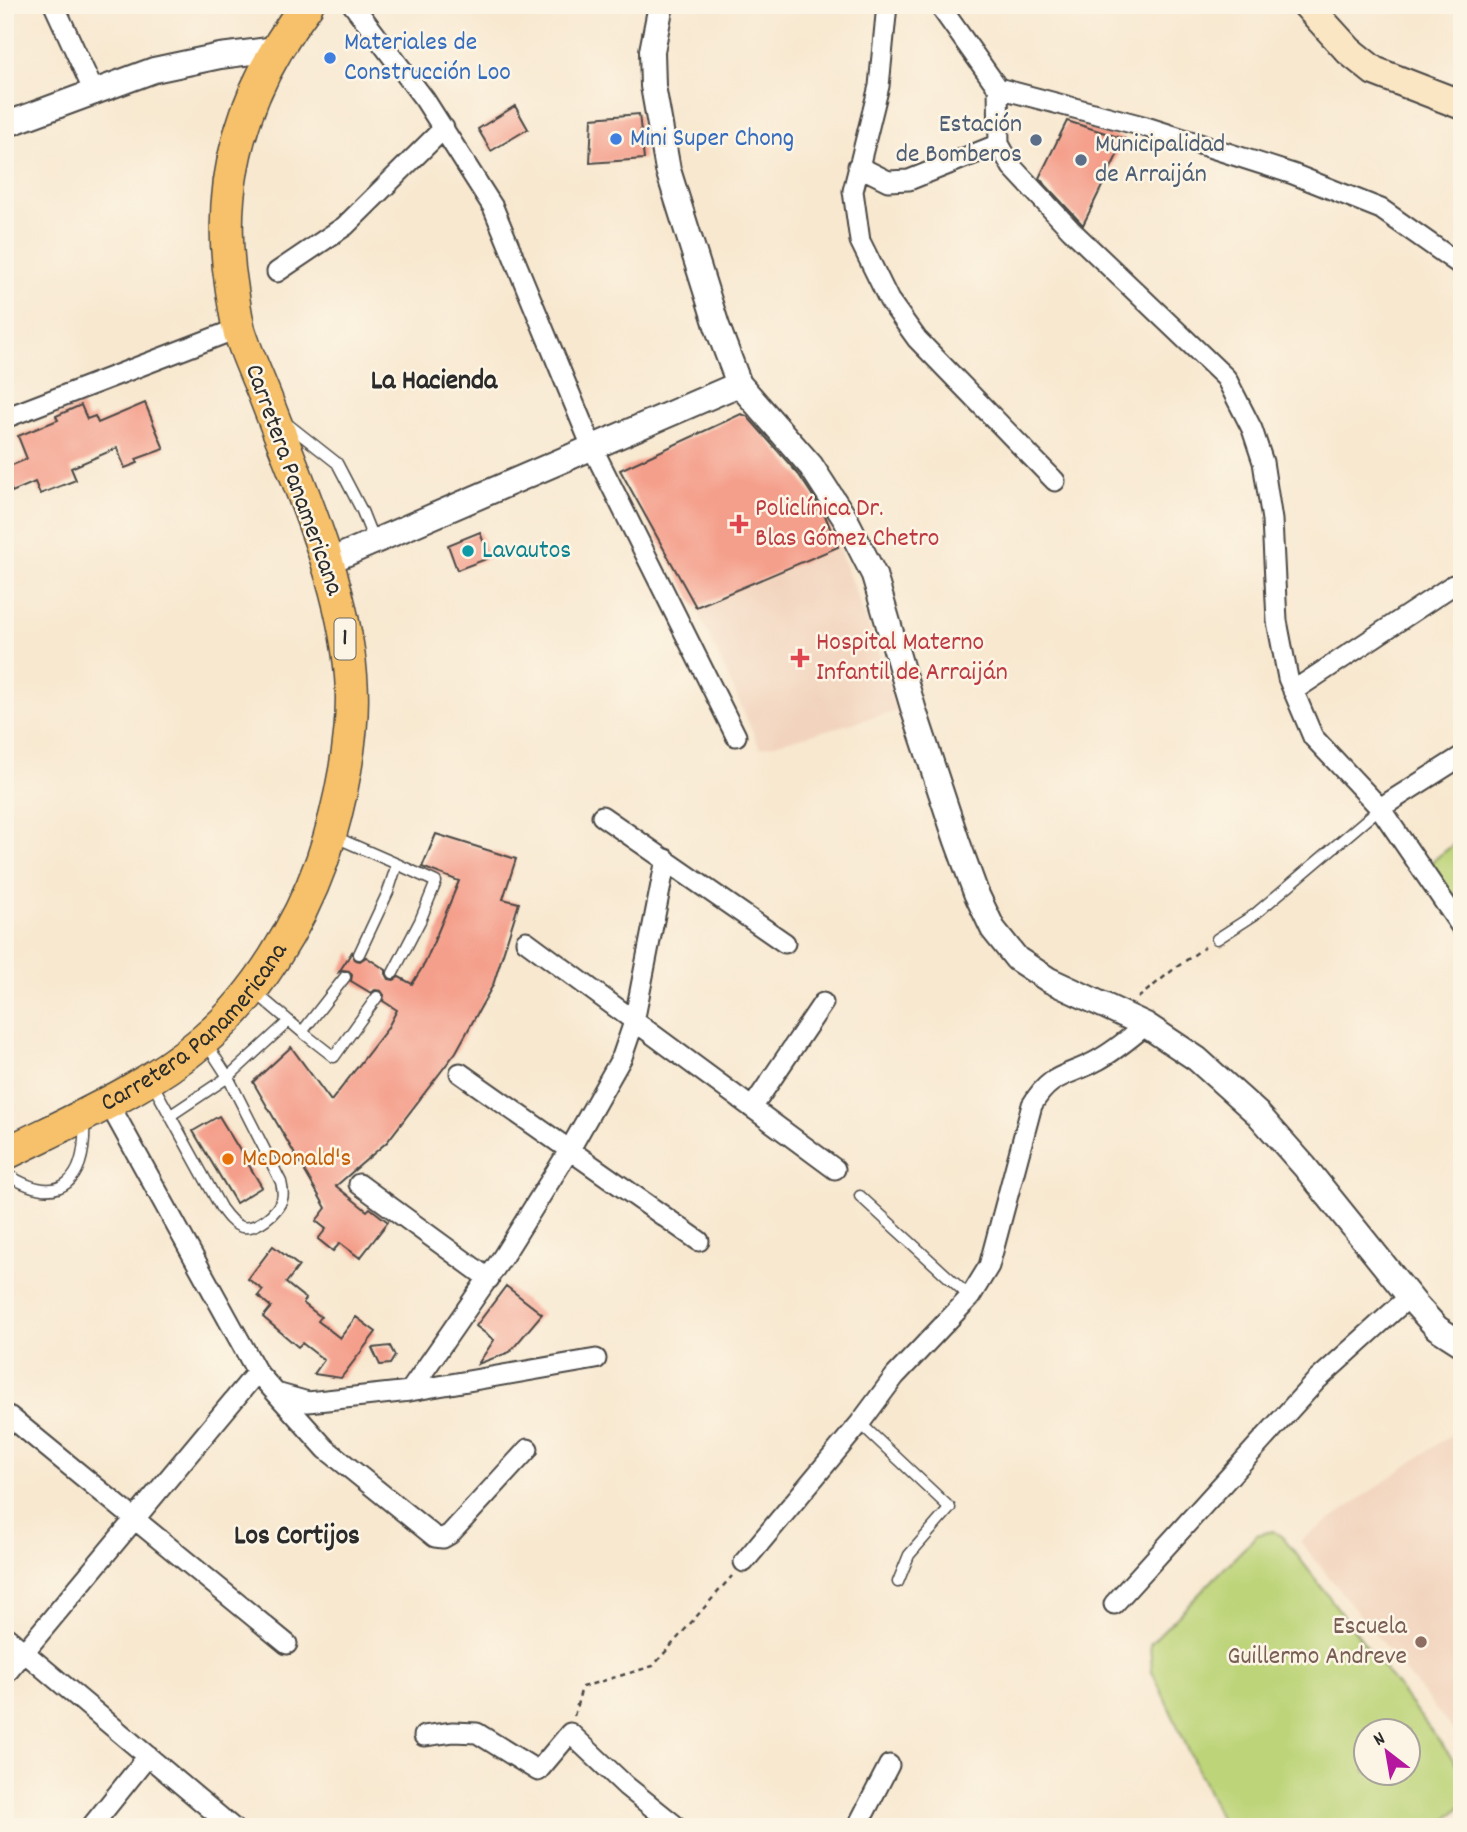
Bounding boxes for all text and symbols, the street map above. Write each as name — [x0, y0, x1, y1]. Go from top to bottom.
place label: Materiales de Construcción Loo — [344, 25, 511, 92]
marker: Materiales de Construcción Loo — [322, 50, 338, 66]
place label: Estación de Bomberos — [896, 107, 1022, 174]
place label: Mini Super Chong — [630, 121, 794, 158]
place label: Municipalidad de Arraiján — [1095, 127, 1225, 194]
marker: Mini Super Chong — [608, 131, 624, 147]
marker: Estación de Bomberos — [1028, 132, 1044, 148]
marker: Municipalidad de Arraiján — [1073, 152, 1089, 168]
street label: Carretera Panamericana — [234, 359, 352, 601]
district label: La Hacienda — [371, 363, 498, 403]
place label: Policlínica Dr. Blas Gómez Chetro — [755, 491, 939, 558]
marker: Policlínica Dr. Blas Gómez Chetro — [729, 514, 749, 534]
place label: Lavautos — [482, 533, 571, 570]
marker: Lavautos — [460, 543, 476, 559]
road number: 1 — [334, 618, 356, 660]
place label: Hospital Materno Infantil de Arraiján — [816, 625, 1008, 692]
marker: Hospital Materno Infantil de Arraiján — [790, 648, 810, 668]
street label: Carretera Panamericana — [94, 935, 298, 1122]
place label: McDonald's — [242, 1141, 351, 1178]
marker: McDonald's — [220, 1151, 236, 1167]
district label: Los Cortijos — [234, 1518, 360, 1558]
place label: Escuela Guillermo Andreve — [1227, 1609, 1408, 1676]
marker: Escuela Guillermo Andreve — [1413, 1634, 1429, 1650]
north arrow — [1352, 1716, 1422, 1786]
text: N — [1369, 1726, 1391, 1754]

